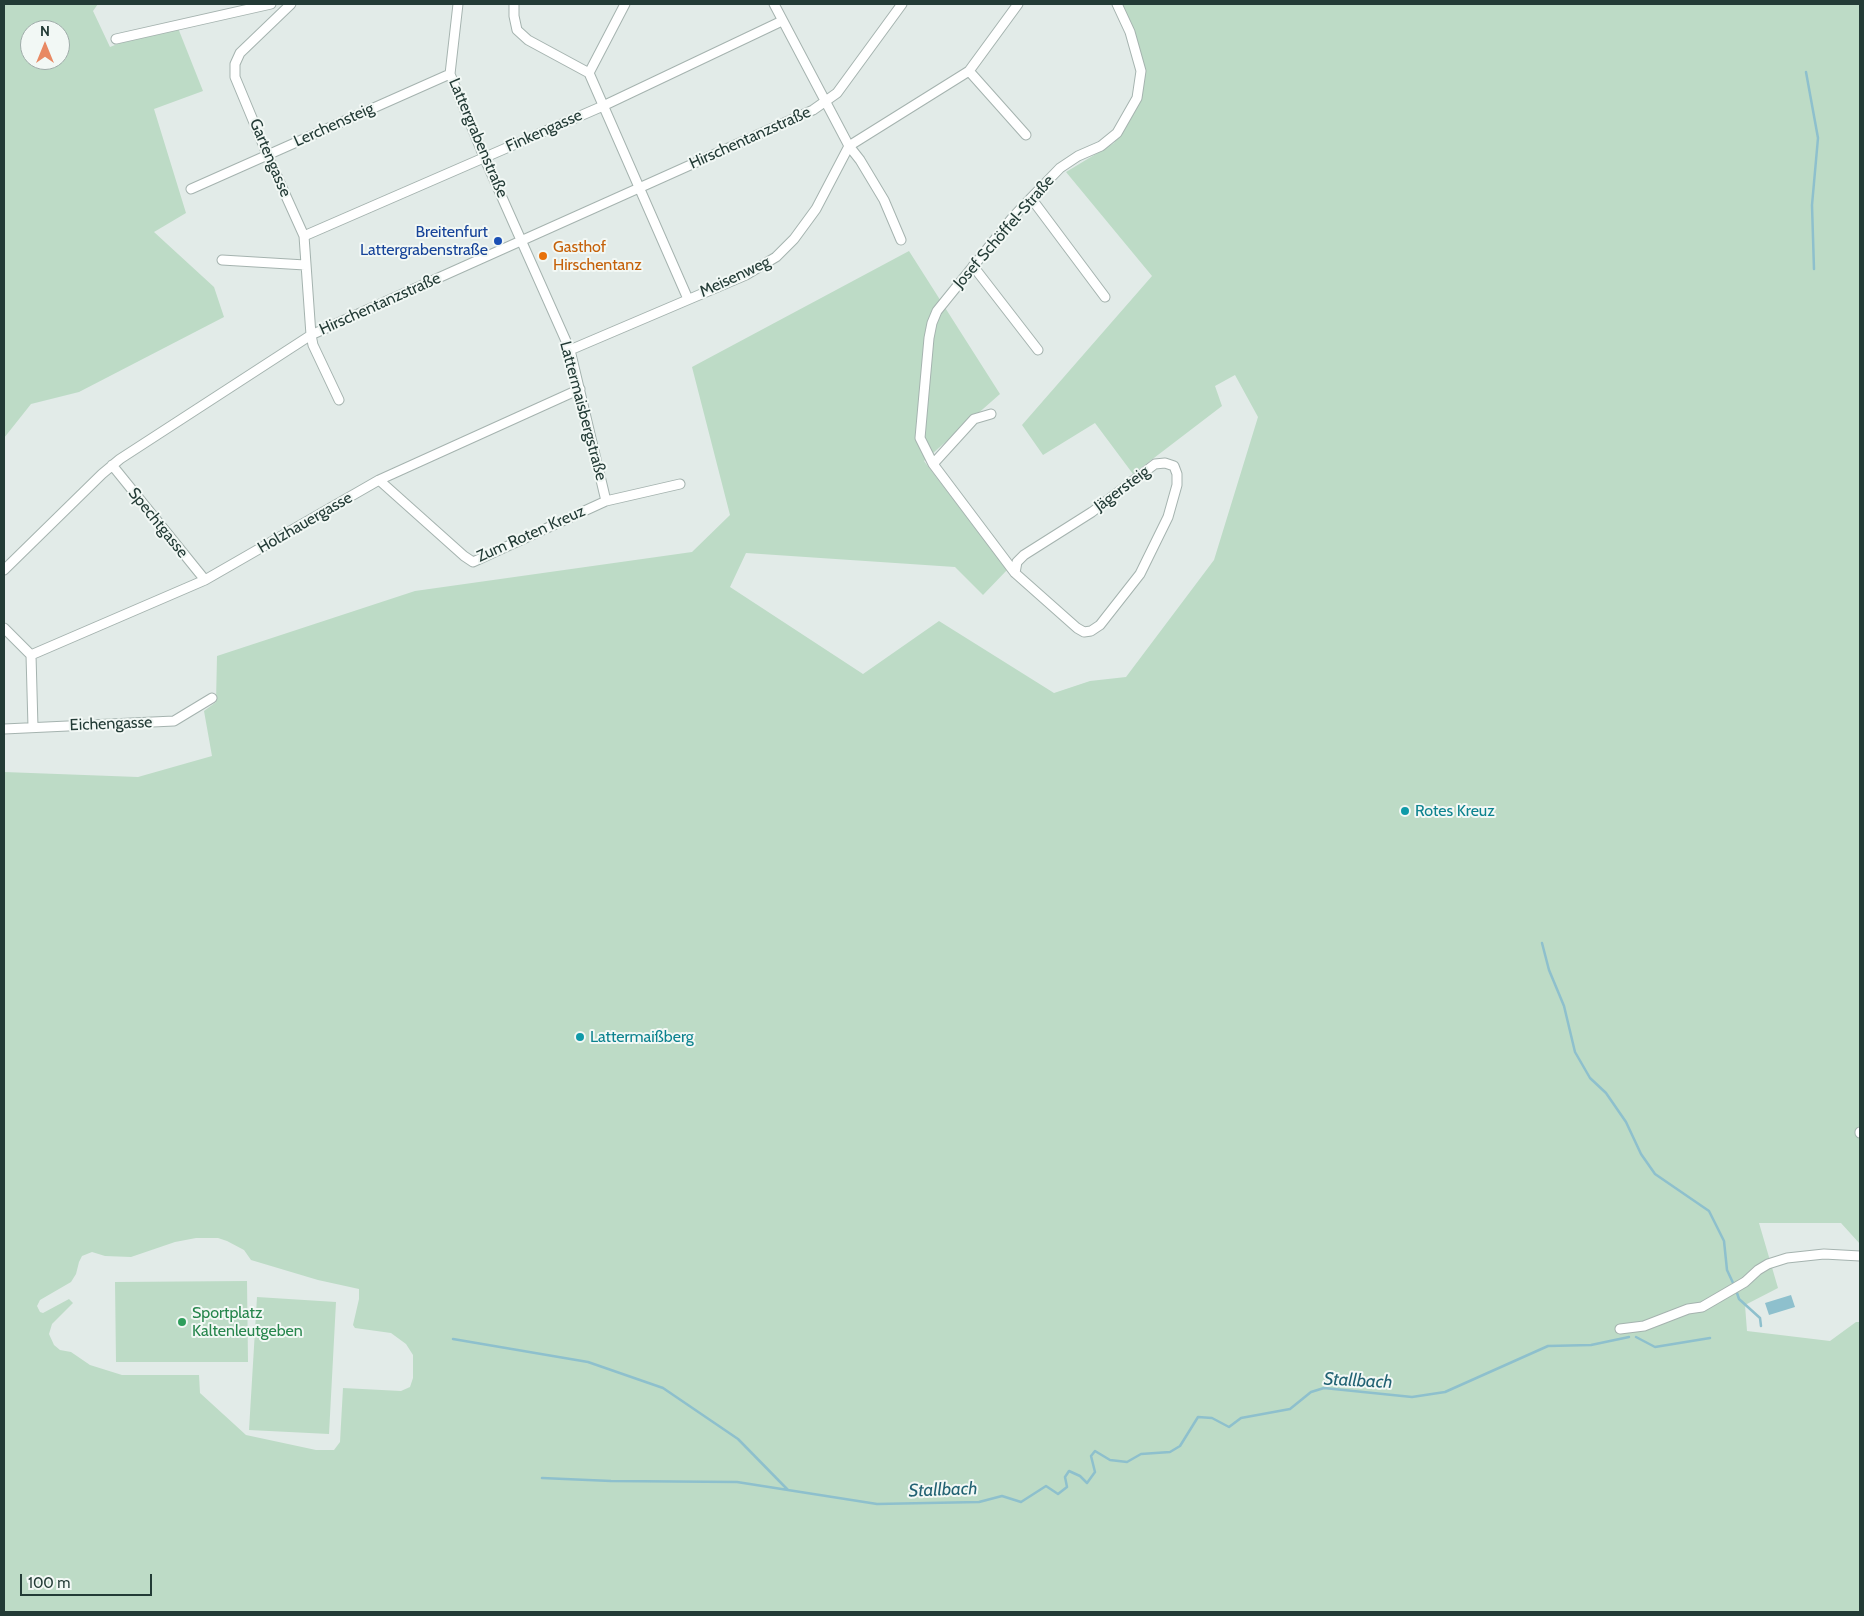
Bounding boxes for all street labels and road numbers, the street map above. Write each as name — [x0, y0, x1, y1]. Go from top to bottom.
street label: Lattergrabenstraße — [444, 75, 512, 201]
street label: Lerchensteig — [291, 99, 377, 151]
street label: Hirschentanzstraße — [686, 103, 814, 173]
street label: Finkengasse — [503, 106, 585, 156]
street label: Gartengasse — [245, 116, 295, 200]
street label: Josef Schöffel-Straße — [950, 171, 1058, 293]
street label: Meisenweg — [697, 252, 773, 302]
street label: Hirschentanzstraße — [316, 269, 444, 339]
street label: Lattermaisbergstraße — [555, 339, 611, 483]
street label: Jägersteig — [1091, 462, 1153, 516]
street label: Spechtgasse — [124, 484, 192, 562]
street label: Holzhauergasse — [254, 488, 356, 558]
street label: Zum Roten Kreuz — [474, 502, 588, 566]
street label: Eichengasse — [69, 713, 153, 735]

